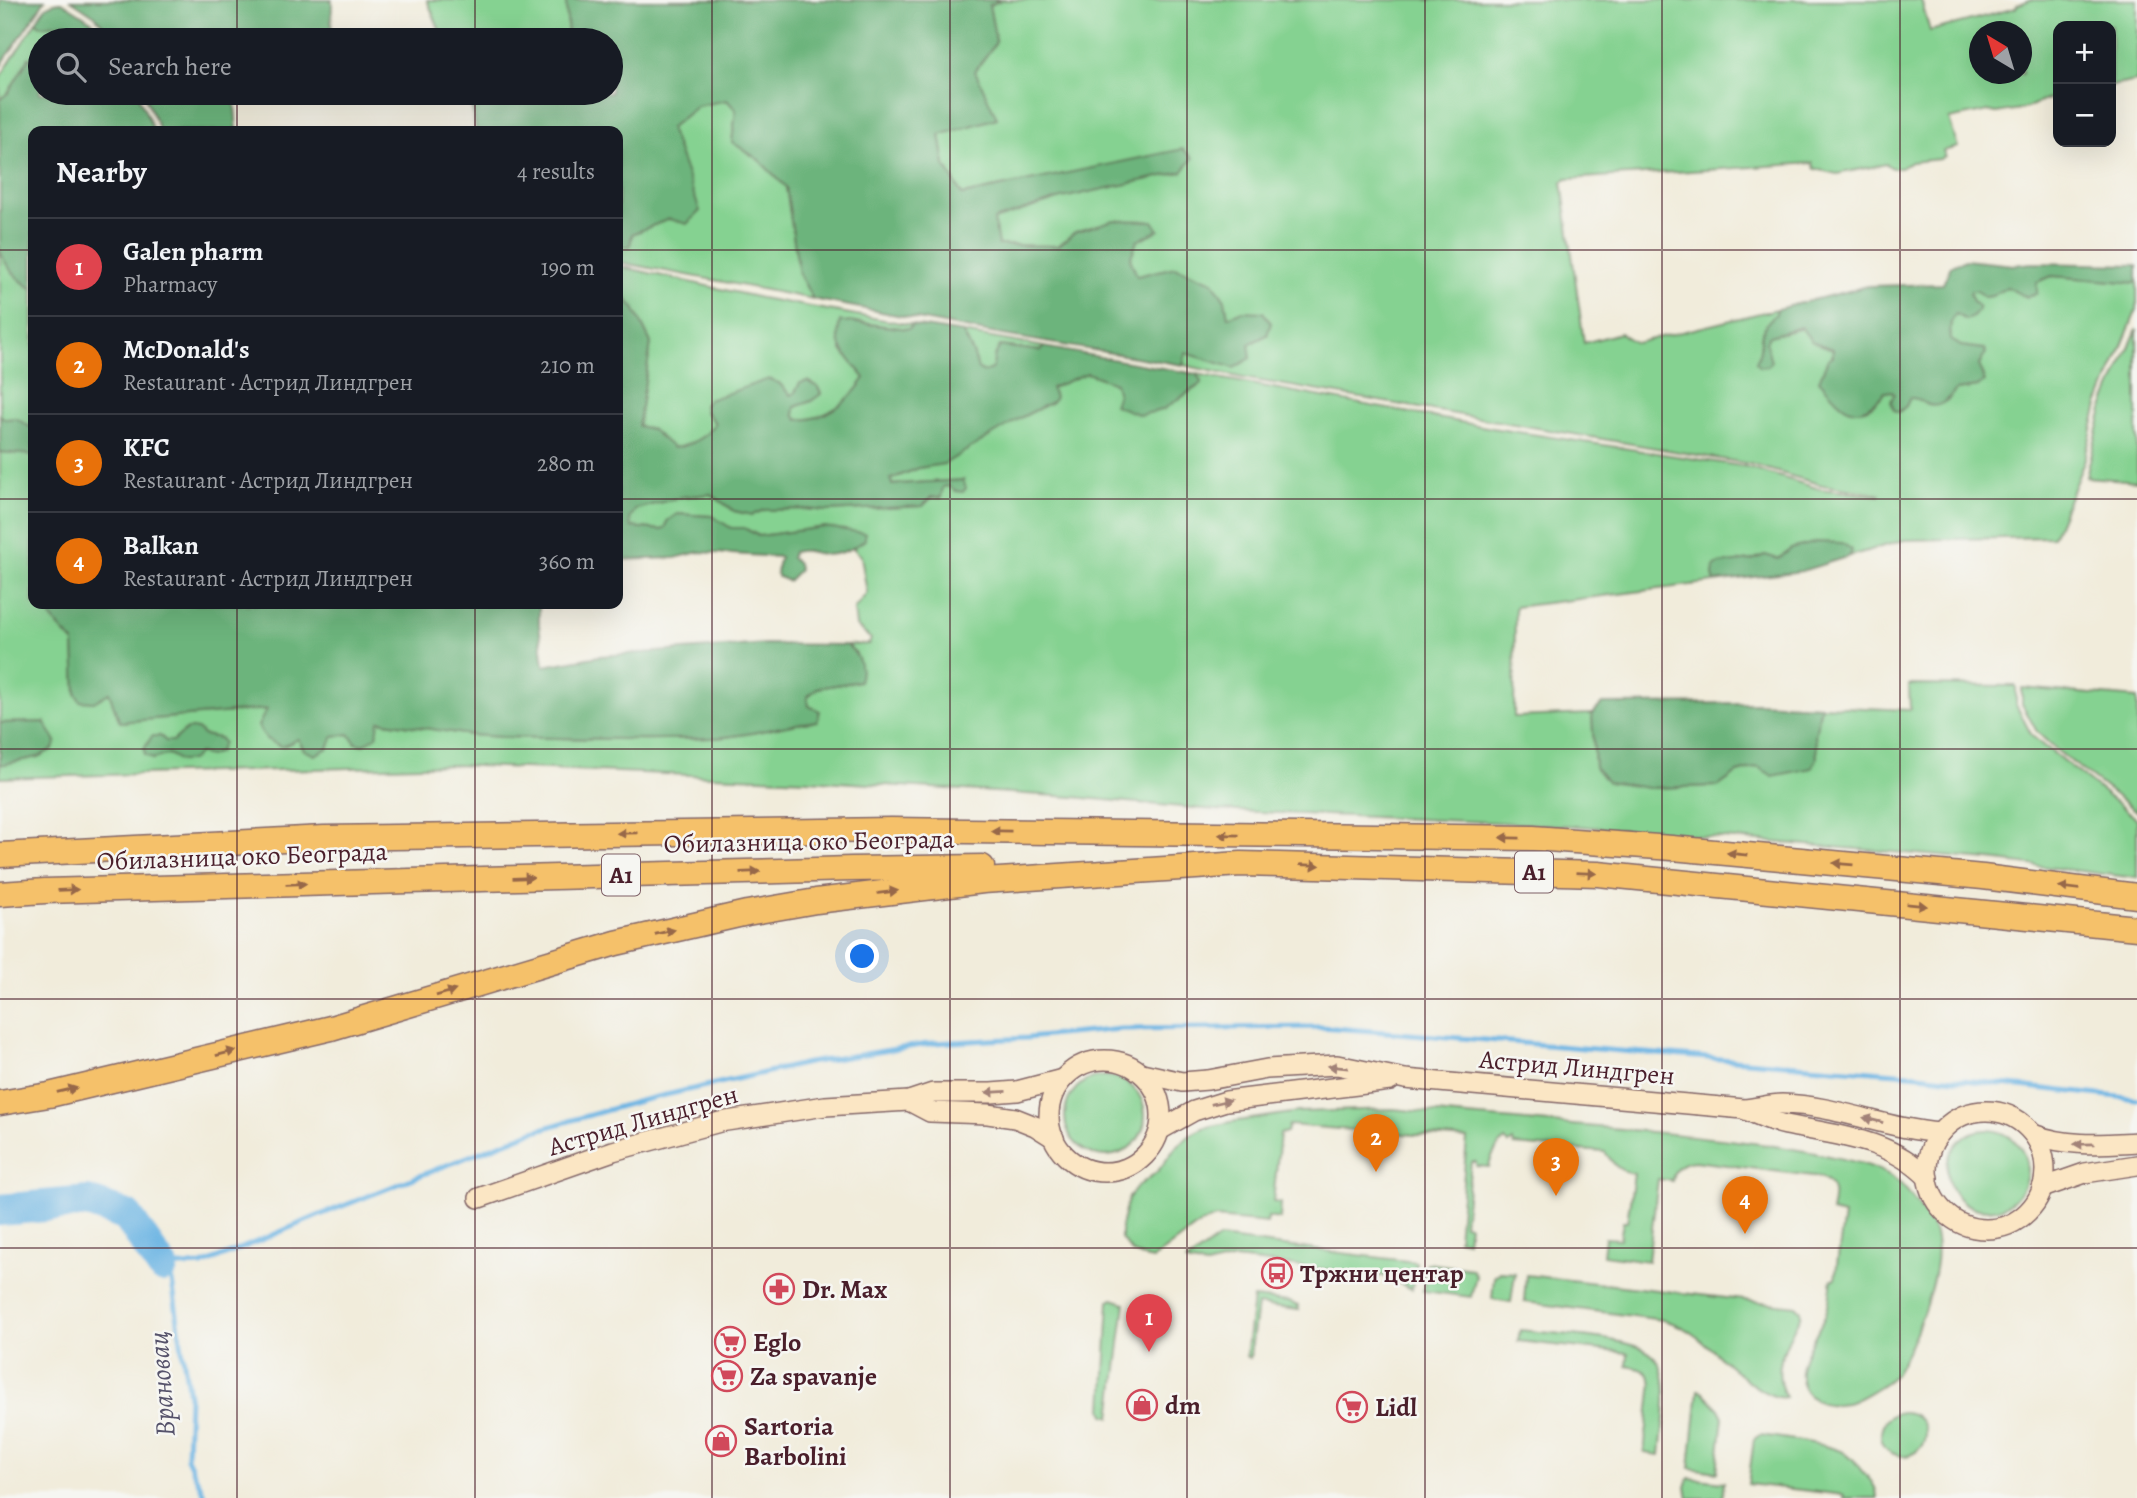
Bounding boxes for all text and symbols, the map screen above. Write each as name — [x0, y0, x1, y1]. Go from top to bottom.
north arrow — [1969, 21, 2032, 84]
map controls — [2053, 21, 2116, 147]
button: + — [2053, 21, 2116, 84]
search box — [28, 28, 623, 105]
icon: search — [52, 48, 90, 86]
text: Search here — [108, 49, 232, 84]
button: − — [2053, 84, 2116, 147]
text: Nearby — [56, 152, 147, 192]
text: 4 results — [517, 156, 595, 187]
text: Galen pharm — [123, 234, 263, 269]
text: 1 — [75, 252, 83, 283]
text: 190 m — [541, 252, 595, 283]
text: Pharmacy — [123, 269, 217, 300]
text: McDonald's — [123, 332, 250, 367]
text: 2 — [73, 350, 85, 381]
text: 210 m — [540, 350, 595, 381]
text: Restaurant · Астрид Линдгрен — [123, 367, 413, 398]
text: KFC — [123, 430, 170, 465]
text: 3 — [74, 448, 84, 479]
text: 280 m — [537, 448, 595, 479]
text: Restaurant · Астрид Линдгрен — [123, 465, 413, 496]
text: Balkan — [123, 528, 199, 563]
text: 4 — [74, 546, 84, 577]
text: 360 m — [539, 546, 595, 577]
text: Restaurant · Астрид Линдгрен — [123, 563, 413, 594]
street label: Обилазница око Београда — [663, 821, 955, 862]
one-way arrow — [990, 825, 1012, 837]
one-way arrow — [616, 828, 638, 839]
one-way arrow — [1217, 829, 1239, 840]
one-way arrow — [1498, 832, 1520, 844]
street label: Обилазница око Београда — [96, 834, 388, 879]
one-way arrow — [1725, 848, 1747, 859]
road number: A1 — [1515, 852, 1553, 892]
road number: A1 — [602, 854, 640, 896]
one-way arrow — [1832, 858, 1854, 869]
one-way arrow — [1299, 859, 1321, 870]
one-way arrow — [740, 866, 762, 877]
one-way arrow — [1575, 868, 1597, 879]
one-way arrow — [512, 872, 534, 883]
one-way arrow — [285, 878, 307, 890]
one-way arrow — [2058, 883, 2080, 894]
one-way arrow — [57, 884, 79, 896]
one-way arrow — [878, 887, 900, 898]
one-way arrow — [1906, 900, 1928, 911]
one-way arrow — [654, 926, 676, 937]
your location — [845, 939, 879, 973]
one-way arrow — [435, 988, 456, 998]
street label: Астрид Линдгрен — [1477, 1041, 1676, 1093]
one-way arrow — [215, 1047, 237, 1058]
one-way arrow — [1327, 1061, 1349, 1072]
street label: Астрид Линдгрен — [543, 1077, 742, 1165]
one-way arrow — [56, 1085, 78, 1096]
one-way arrow — [985, 1087, 1007, 1098]
one-way arrow — [1211, 1096, 1233, 1107]
pin: 2 — [1353, 1114, 1399, 1172]
one-way arrow — [1862, 1114, 1884, 1125]
pin: 3 — [1533, 1138, 1579, 1196]
one-way arrow — [2073, 1138, 2095, 1150]
pin: 4 — [1722, 1176, 1768, 1234]
bus stop icon: Тржни центар — [1260, 1256, 1294, 1290]
place label: Тржни центар — [1300, 1256, 1464, 1291]
pharmacy icon: Dr. Max — [762, 1272, 796, 1306]
place label: Dr. Max — [802, 1272, 887, 1307]
pin: 1 — [1126, 1294, 1172, 1352]
supermarket icon: Eglo — [713, 1325, 747, 1359]
place label: Eglo — [753, 1325, 801, 1360]
water label: Врановац — [139, 1330, 185, 1438]
supermarket icon: Za spavanje — [710, 1359, 744, 1393]
place label: Za spavanje — [750, 1359, 877, 1394]
shop icon: dm — [1125, 1388, 1159, 1422]
place label: dm — [1165, 1388, 1201, 1423]
supermarket icon: Lidl — [1335, 1390, 1369, 1424]
place label: Lidl — [1375, 1390, 1417, 1425]
place label: Sartoria Barbolini — [744, 1409, 847, 1474]
shop icon: Sartoria Barbolini — [704, 1424, 738, 1458]

